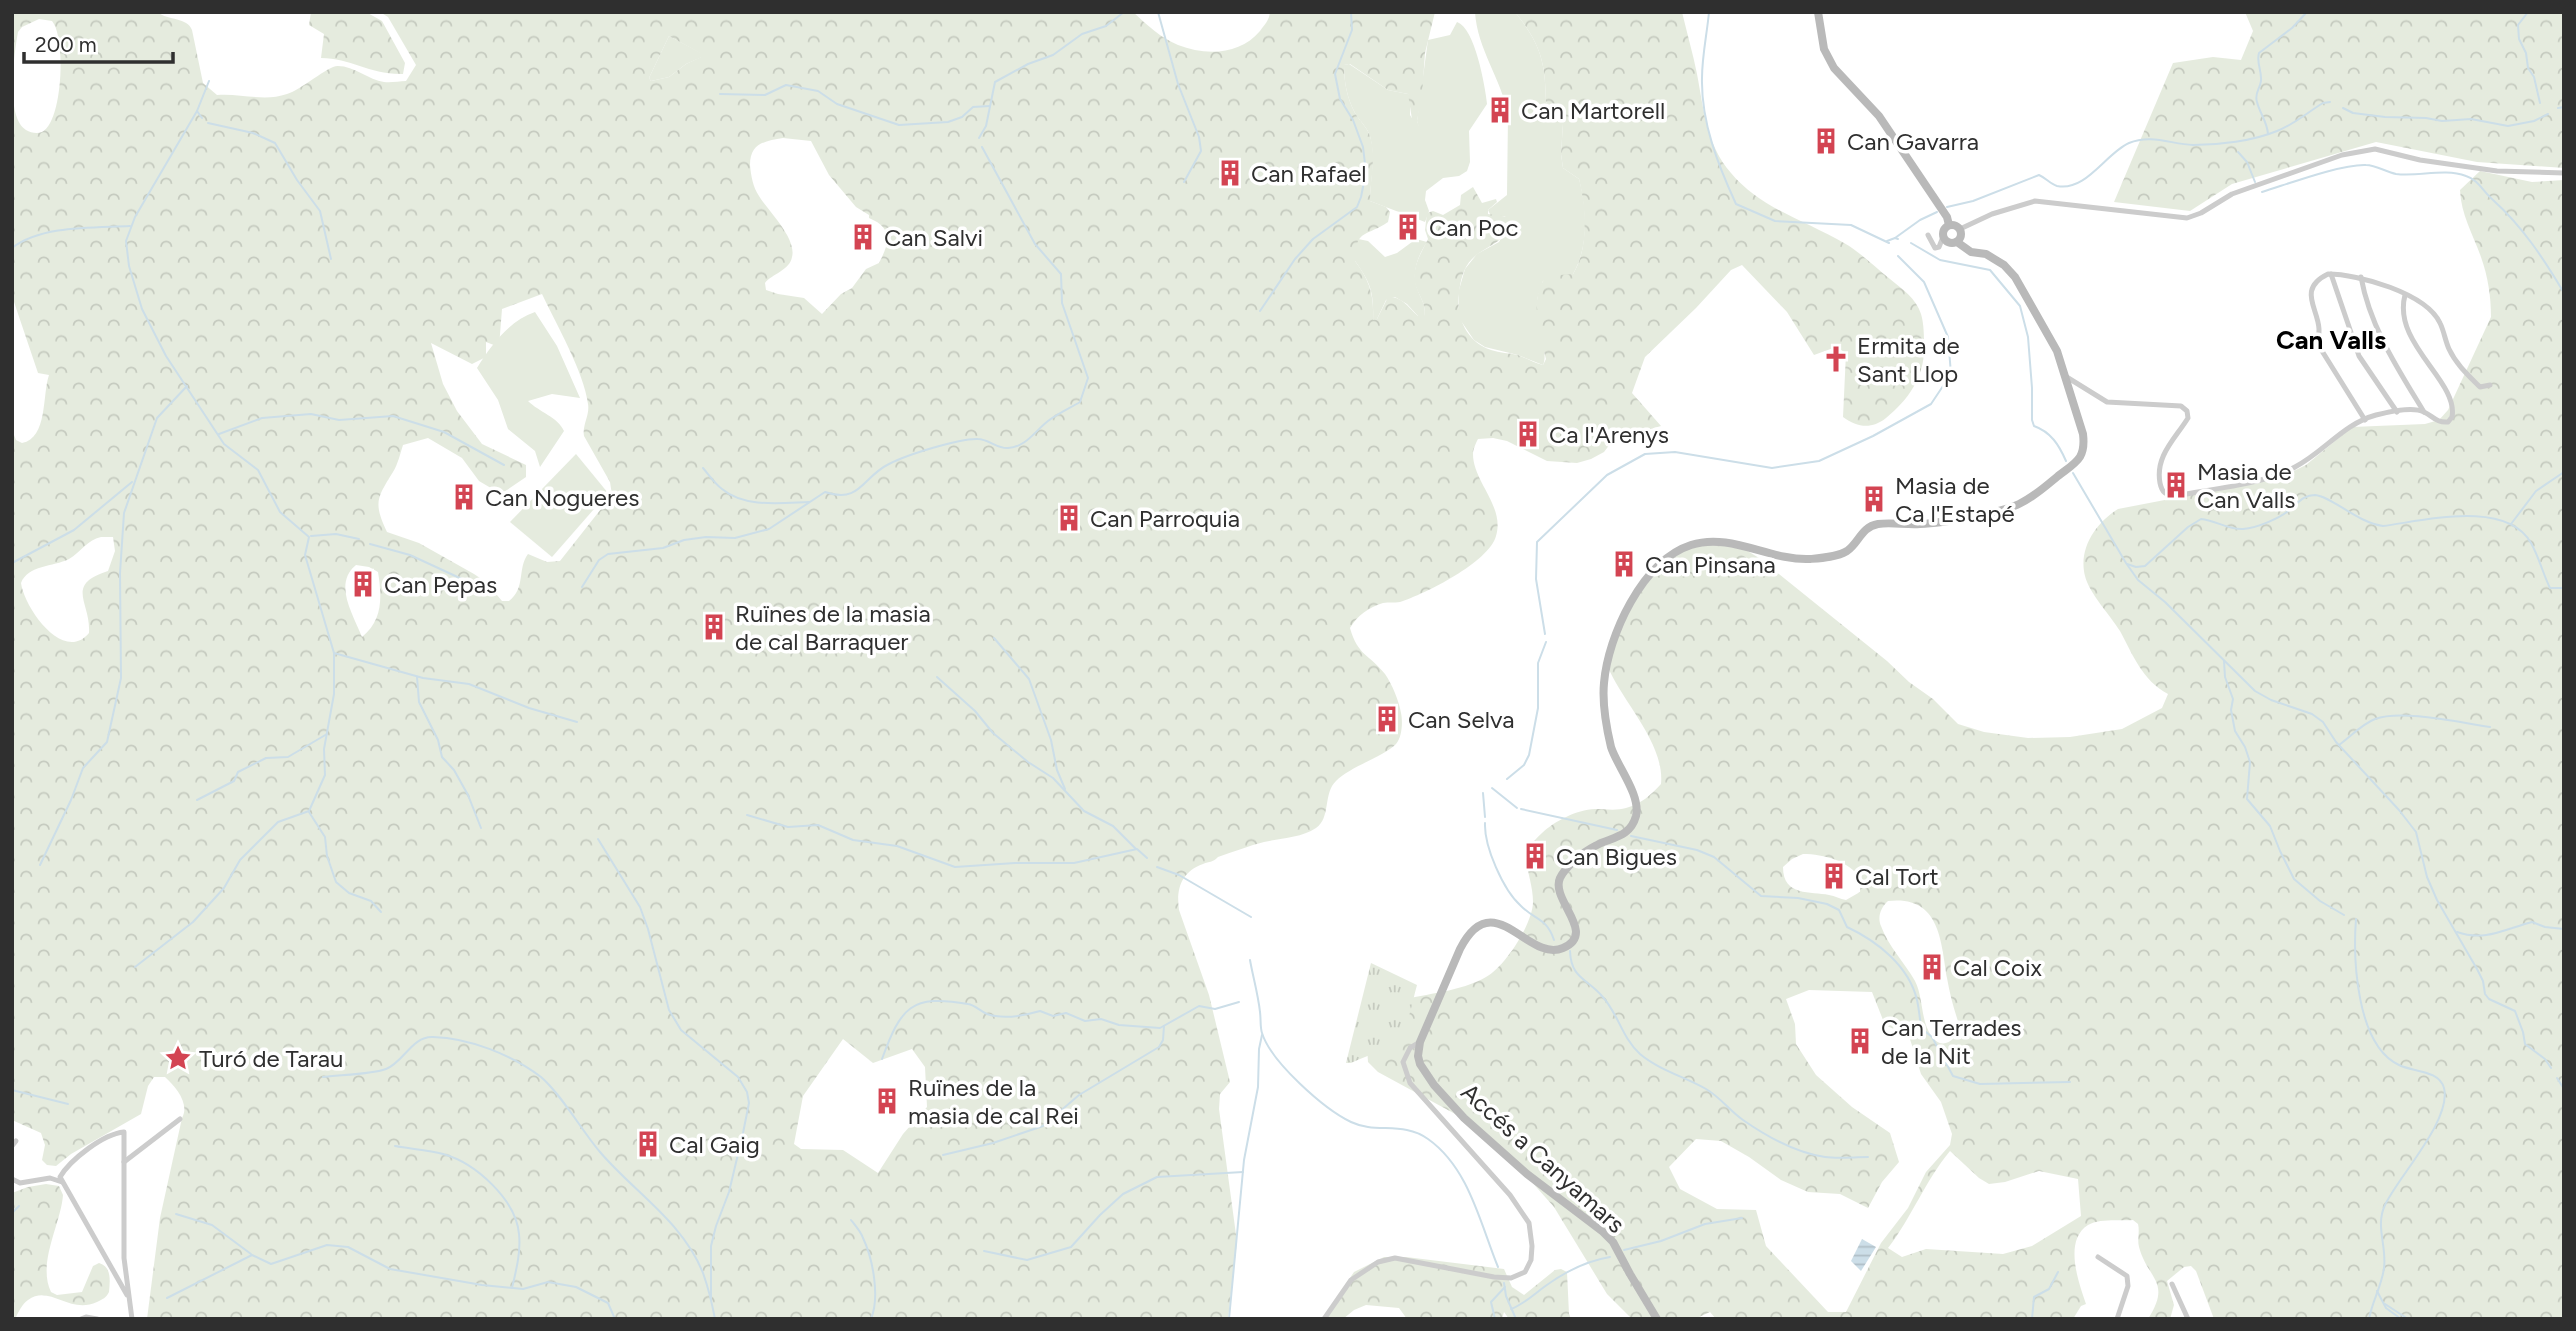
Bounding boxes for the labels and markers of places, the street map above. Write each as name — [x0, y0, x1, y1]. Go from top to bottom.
building icon: Can Martorell — [1485, 95, 1515, 125]
place label: Can Martorell — [1521, 96, 1665, 125]
building icon: Can Gavarra — [1811, 126, 1841, 156]
place label: Can Gavarra — [1847, 127, 1979, 156]
building icon: Can Rafael — [1215, 158, 1245, 188]
place label: Can Rafael — [1251, 159, 1367, 188]
building icon: Can Poc — [1393, 212, 1423, 242]
place label: Can Poc — [1429, 213, 1518, 242]
building icon: Can Salvi — [848, 222, 878, 252]
place label: Can Salvi — [884, 223, 983, 252]
place label: Ermita de Sant Llop — [1857, 331, 1960, 388]
church icon: Ermita de Sant Llop — [1821, 344, 1851, 374]
building icon: Ca l'Arenys — [1513, 419, 1543, 449]
place label: Ca l'Arenys — [1549, 420, 1669, 449]
place label: Masia de Can Valls — [2197, 457, 2296, 514]
building icon: Masia de Can Valls — [2161, 470, 2191, 500]
place label: Masia de Ca l'Estapé — [1895, 471, 2015, 528]
building icon: Can Nogueres — [449, 482, 479, 512]
place label: Can Nogueres — [485, 483, 639, 512]
building icon: Masia de Ca l'Estapé — [1859, 484, 1889, 514]
building icon: Can Parroquia — [1054, 503, 1084, 533]
place label: Can Parroquia — [1090, 504, 1240, 533]
building icon: Can Pinsana — [1609, 549, 1639, 579]
place label: Can Pinsana — [1645, 550, 1776, 579]
building icon: Can Pepas — [348, 569, 378, 599]
place label: Can Pepas — [384, 570, 497, 599]
place label: Ruïnes de la masia de cal Barraquer — [735, 599, 931, 656]
building icon: Ruïnes de la masia de cal Barraquer — [699, 612, 729, 642]
building icon: Can Selva — [1372, 704, 1402, 734]
place label: Can Selva — [1408, 705, 1514, 734]
building icon: Can Bigues — [1520, 841, 1550, 871]
place label: Can Bigues — [1556, 842, 1677, 871]
building icon: Cal Tort — [1819, 861, 1849, 891]
place label: Cal Tort — [1855, 862, 1939, 891]
building icon: Cal Coix — [1917, 952, 1947, 982]
place label: Cal Coix — [1953, 953, 2043, 982]
place label: Can Terrades de la Nit — [1881, 1013, 2022, 1070]
building icon: Can Terrades de la Nit — [1845, 1026, 1875, 1056]
place icon: Turó de Tarau — [163, 1043, 193, 1073]
place label: Turó de Tarau — [199, 1044, 343, 1073]
place label: Ruïnes de la masia de cal Rei — [908, 1073, 1079, 1130]
building icon: Ruïnes de la masia de cal Rei — [872, 1086, 902, 1116]
building icon: Cal Gaig — [633, 1129, 663, 1159]
place label: Cal Gaig — [669, 1130, 760, 1159]

